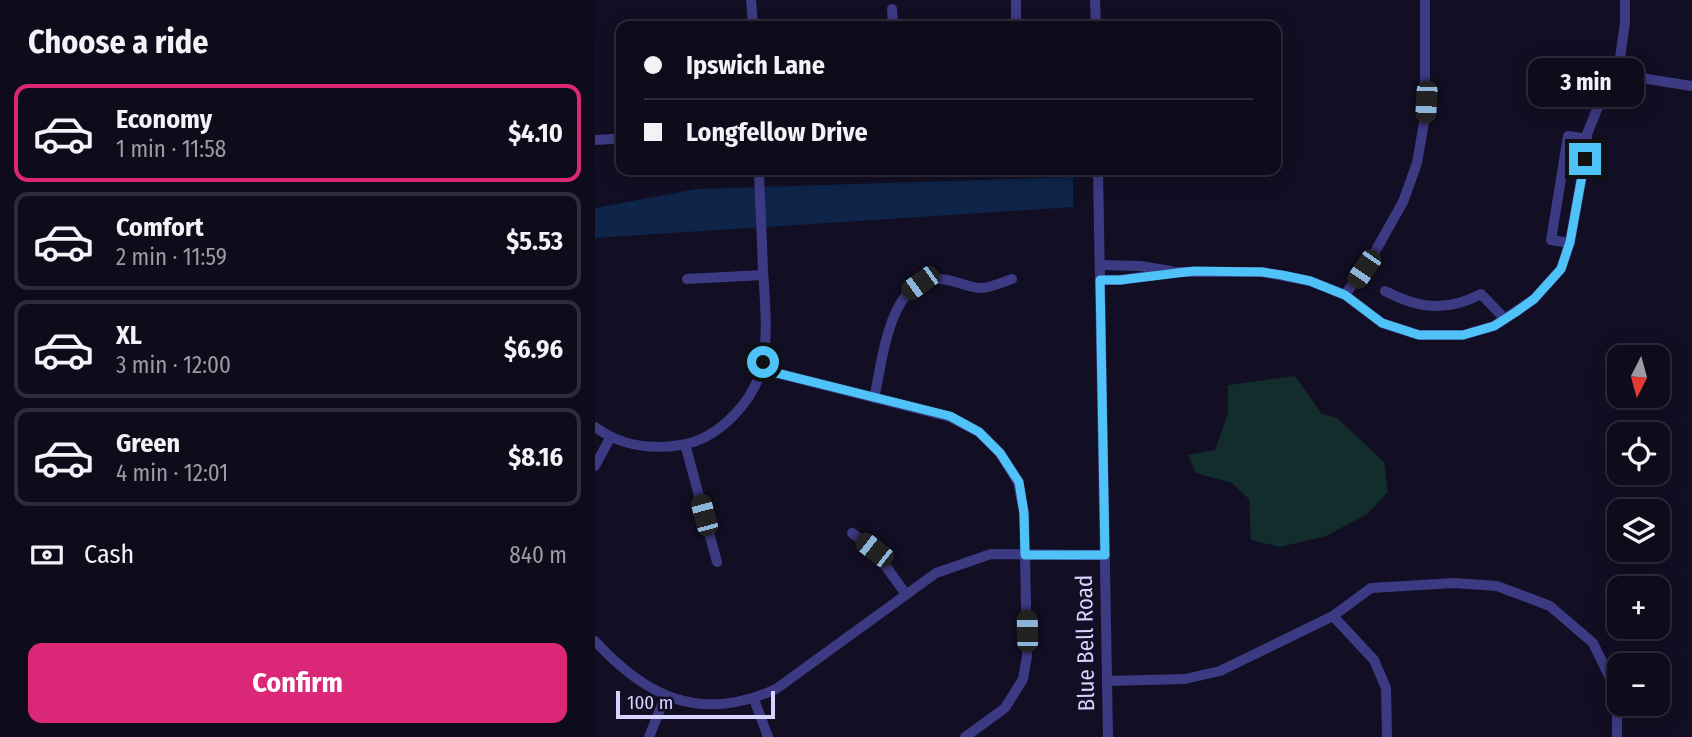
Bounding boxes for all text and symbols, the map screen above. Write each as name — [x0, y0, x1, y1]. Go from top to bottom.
text: Choose a ride — [28, 23, 209, 61]
text: Ipswich Lane — [686, 50, 825, 81]
callout: 3 min — [1527, 58, 1643, 106]
text: 3 min — [1560, 68, 1612, 96]
car — [1415, 80, 1438, 124]
icon: car — [32, 102, 95, 165]
text: Economy — [116, 104, 212, 135]
text: Longfellow Drive — [686, 117, 868, 148]
text: $4.10 — [508, 118, 563, 149]
text: 1 min · 11:58 — [116, 135, 226, 163]
route end — [1569, 143, 1601, 175]
icon: car — [32, 210, 95, 273]
text: Comfort — [116, 212, 204, 243]
text: $5.53 — [506, 226, 563, 257]
text: 2 min · 11:59 — [116, 243, 227, 271]
car — [1344, 246, 1385, 292]
car — [897, 262, 944, 304]
icon: car — [32, 318, 95, 381]
text: XL — [116, 320, 142, 351]
text: $6.96 — [504, 334, 563, 365]
north arrow — [1607, 345, 1669, 408]
map controls — [1607, 345, 1670, 716]
route start — [747, 346, 779, 378]
text: 3 min · 12:00 — [116, 351, 231, 379]
button: locate — [1607, 422, 1670, 485]
icon: car — [32, 426, 95, 489]
text: Green — [116, 428, 180, 459]
text: $8.16 — [508, 442, 563, 473]
text: 4 min · 12:01 — [116, 459, 228, 487]
car — [689, 492, 720, 538]
button: layers — [1607, 499, 1670, 562]
car — [851, 529, 898, 571]
icon: cash — [28, 536, 66, 574]
text: Cash — [84, 539, 134, 570]
text: 840 m — [509, 541, 567, 569]
street label: Blue Bell Road — [1070, 574, 1100, 712]
button: + — [1607, 576, 1670, 639]
car — [1017, 610, 1038, 652]
button: Confirm — [28, 643, 567, 723]
button: − — [1607, 653, 1670, 716]
scale bar — [616, 688, 775, 720]
text: 100 m — [627, 691, 673, 714]

